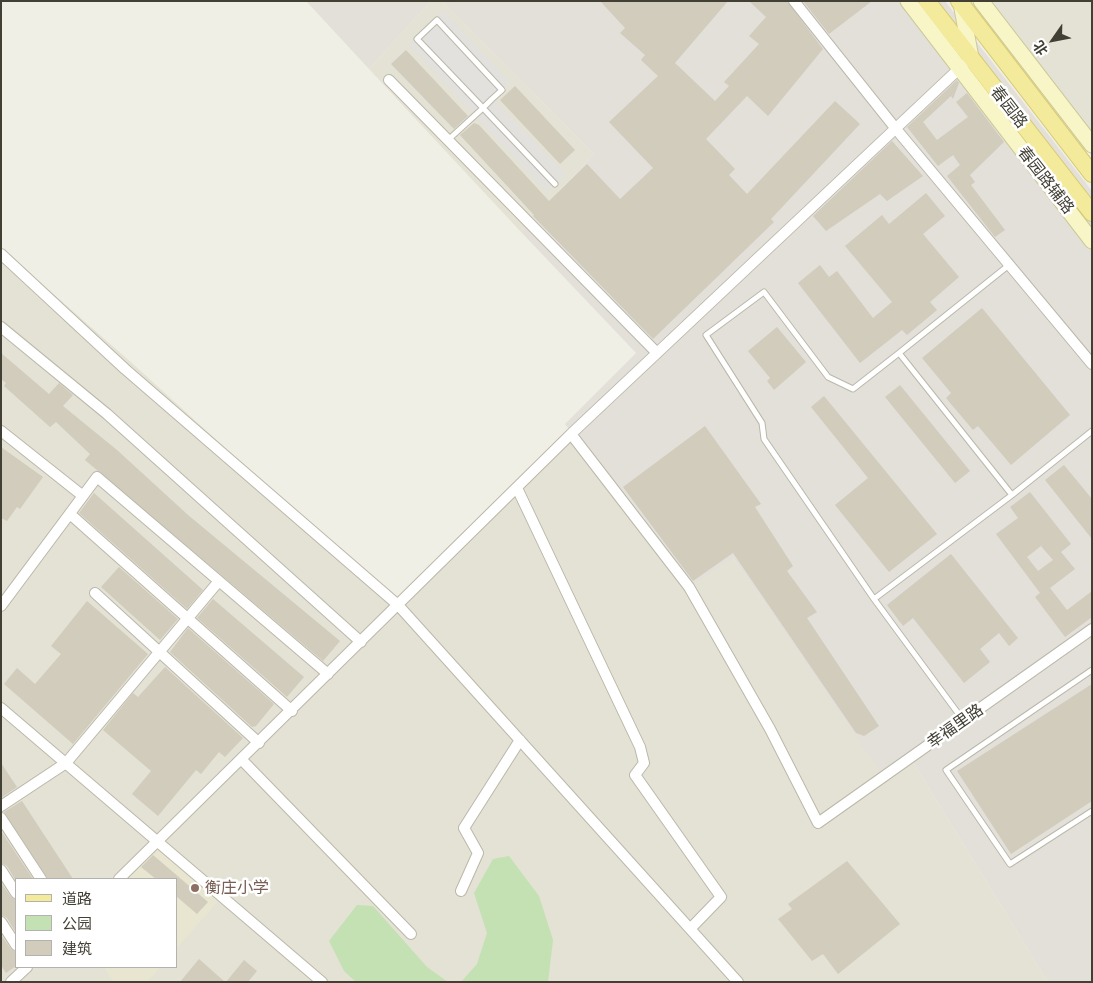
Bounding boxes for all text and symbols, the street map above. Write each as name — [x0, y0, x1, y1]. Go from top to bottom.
north arrow — [1028, 15, 1078, 65]
text: 北 — [1029, 38, 1051, 59]
street label: 春园路 — [987, 82, 1031, 132]
street label: 春园路辅路 — [1014, 143, 1078, 217]
street label: 幸福里路 — [923, 700, 987, 752]
legend — [15, 878, 178, 968]
place label: 衡庄小学 — [205, 878, 269, 898]
marker: 衡庄小学 — [189, 882, 201, 894]
text: 道路 — [62, 889, 92, 907]
text: 公园 — [62, 914, 92, 932]
text: 建筑 — [62, 939, 92, 957]

